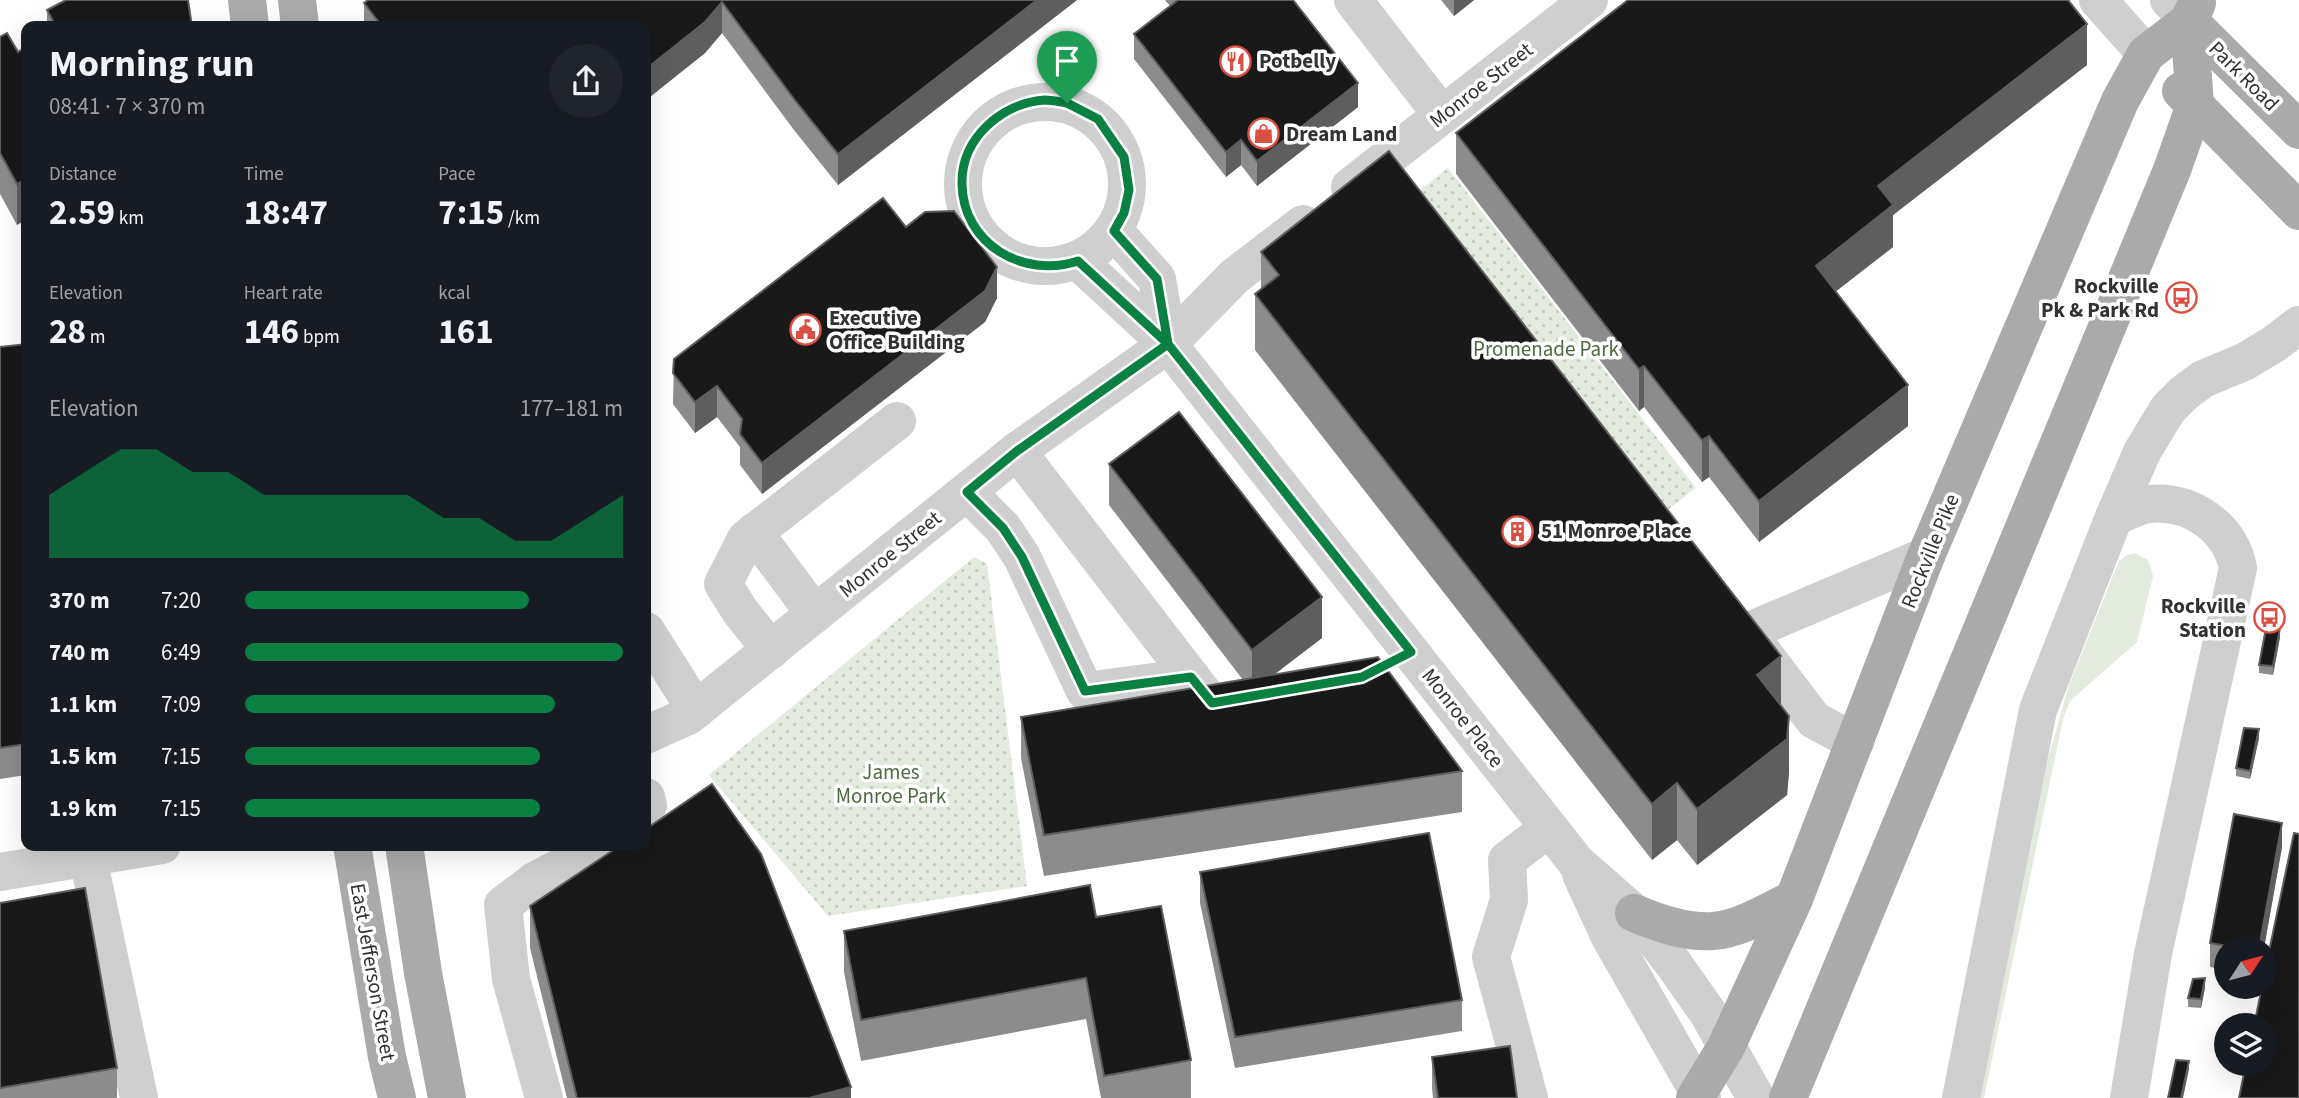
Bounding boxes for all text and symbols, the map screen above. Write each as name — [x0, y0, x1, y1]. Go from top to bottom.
pin — [1037, 31, 1097, 103]
street label: Park Road — [2202, 34, 2286, 118]
street label: Monroe Street — [1423, 35, 1539, 135]
text: Morning run — [49, 37, 254, 91]
icon: arrive — [1048, 42, 1086, 80]
button: share — [549, 44, 623, 118]
restaurant icon: Potbelly — [1219, 44, 1253, 78]
place label: Potbelly — [1259, 46, 1336, 76]
text: 08:41 · 7 × 370 m — [49, 90, 205, 123]
shop icon: Dream Land — [1246, 117, 1280, 151]
place label: Dream Land — [1286, 119, 1397, 149]
text: Distance — [49, 161, 117, 188]
text: Time — [244, 161, 284, 188]
text: Pace — [438, 161, 476, 188]
text: 2.59 — [49, 188, 115, 238]
text: 18:47 — [244, 188, 328, 238]
text: 7:15 — [438, 188, 504, 238]
text: km — [115, 205, 144, 232]
text: /km — [504, 205, 540, 232]
place label: Rockville Pk & Park Rd — [2041, 271, 2159, 325]
text: Elevation — [49, 280, 123, 307]
text: Heart rate — [244, 280, 323, 307]
text: kcal — [438, 280, 470, 307]
bus stop icon: Rockville Pk & Park Rd — [2165, 281, 2199, 315]
place label: Executive Office Building — [829, 303, 965, 357]
text: 28 — [49, 307, 86, 357]
text: 146 — [244, 307, 299, 357]
text: 161 — [438, 307, 494, 357]
public building icon: Executive Office Building — [789, 313, 823, 347]
text: m — [86, 324, 106, 351]
text: bpm — [299, 324, 340, 351]
park label: Promenade Park — [1473, 334, 1619, 364]
text: Elevation — [49, 392, 139, 425]
text: 177–181 m — [520, 392, 623, 425]
street label: Rockville Pike — [1893, 489, 1967, 613]
street label: Monroe Street — [832, 503, 948, 605]
building icon: 51 Monroe Place — [1501, 514, 1535, 548]
place label: 51 Monroe Place — [1541, 516, 1692, 546]
text: 370 m — [49, 584, 110, 617]
text: 7:20 — [161, 584, 201, 617]
place label: Rockville Station — [2161, 591, 2246, 645]
bus stop icon: Rockville Station — [2252, 601, 2286, 635]
text: 740 m — [49, 636, 110, 669]
text: 6:49 — [161, 636, 201, 669]
street label: Monroe Place — [1415, 662, 1511, 774]
text: 1.1 km — [49, 688, 117, 721]
text: 7:09 — [161, 688, 201, 721]
text: 1.5 km — [49, 740, 117, 773]
text: 7:15 — [161, 740, 201, 773]
park label: James Monroe Park — [836, 757, 947, 811]
text: 1.9 km — [49, 792, 117, 825]
text: 7:15 — [161, 792, 201, 825]
street label: East Jefferson Street — [343, 881, 403, 1063]
north arrow — [2214, 936, 2277, 999]
map controls — [2214, 936, 2277, 1076]
button: layers — [2214, 1013, 2277, 1076]

